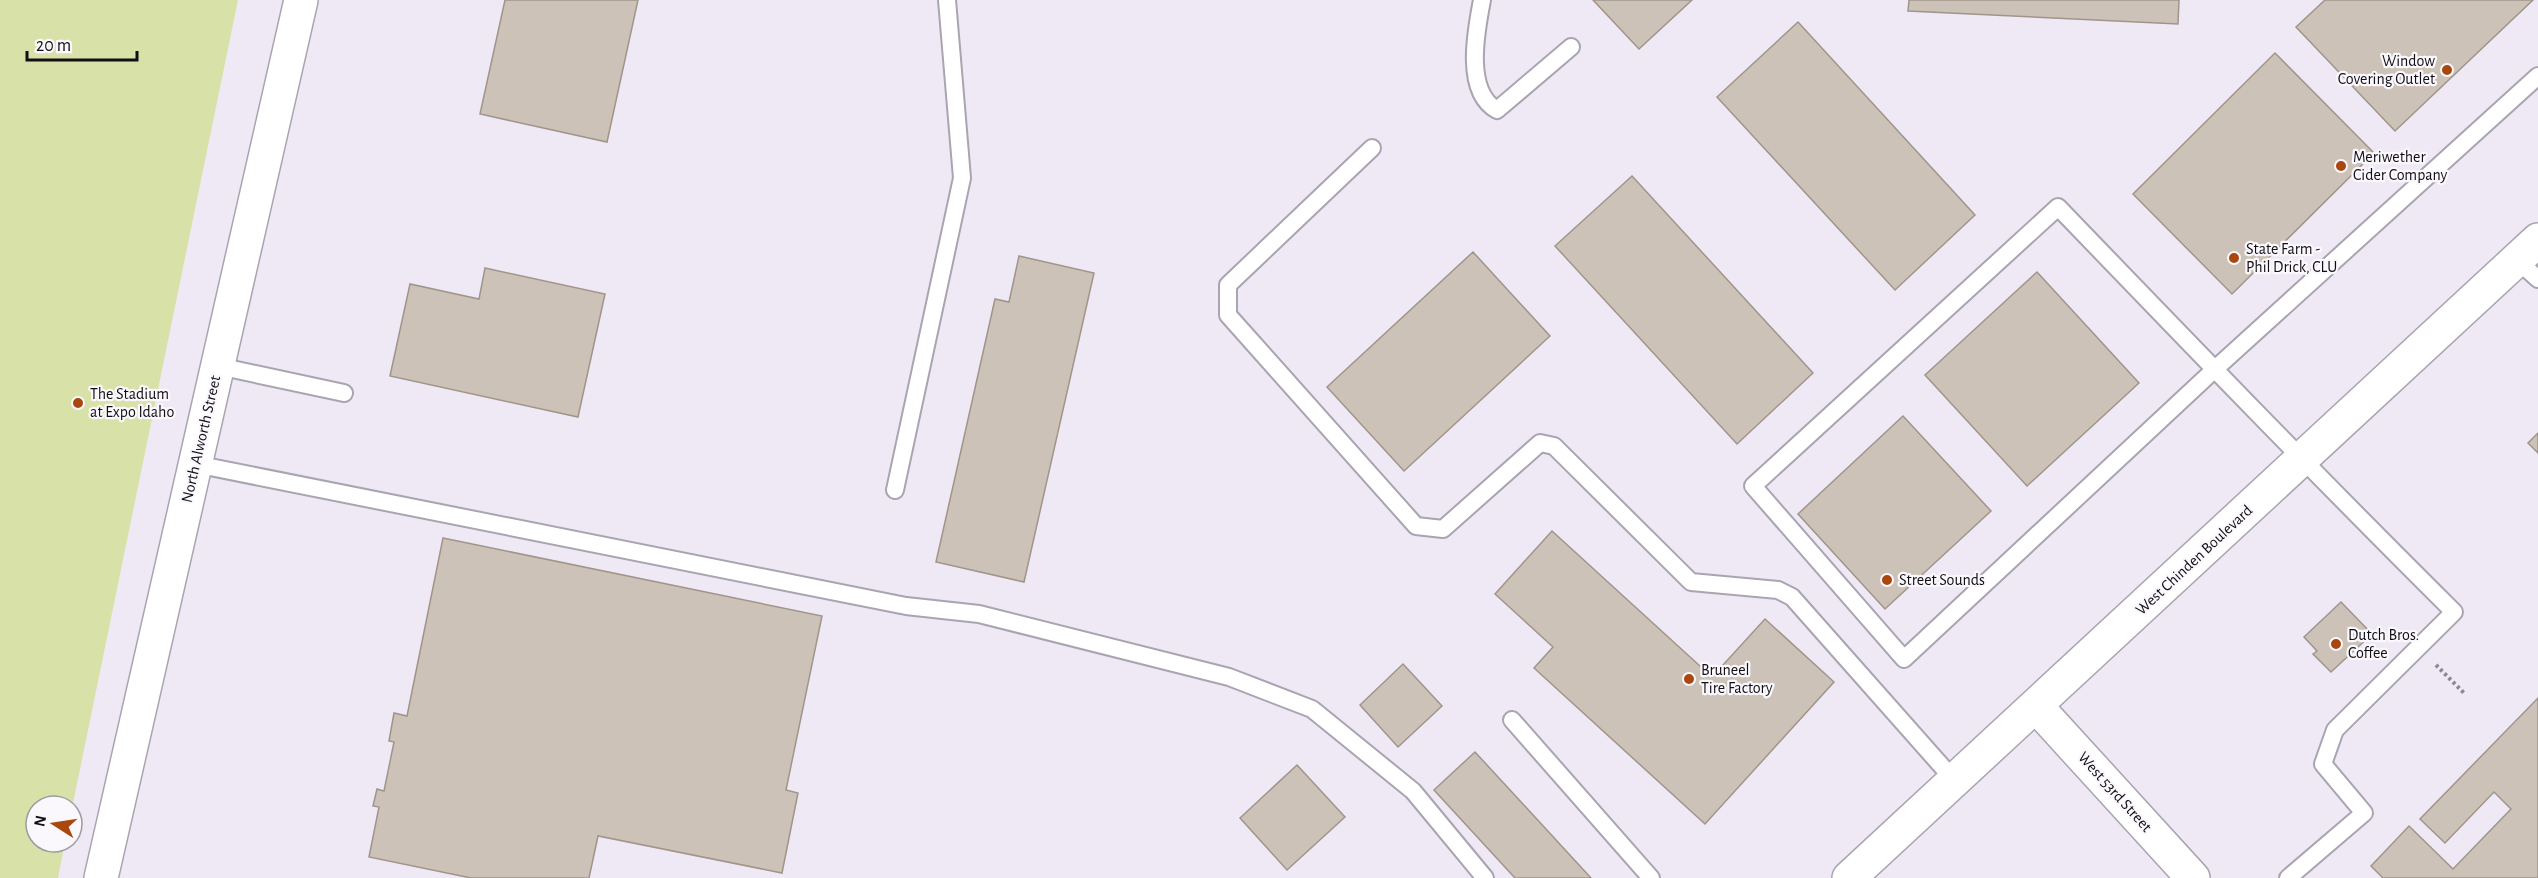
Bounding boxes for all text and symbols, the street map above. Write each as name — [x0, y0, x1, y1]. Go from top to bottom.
scale bar — [27, 24, 136, 62]
text: 20 m — [36, 37, 71, 55]
place label: Window Covering Outlet — [2338, 53, 2435, 87]
marker: Window Covering Outlet — [2440, 63, 2454, 77]
place label: Meriwether Cider Company — [2353, 149, 2447, 184]
marker: Meriwether Cider Company — [2334, 159, 2348, 173]
place label: State Farm - Phil Drick, CLU — [2246, 241, 2337, 275]
marker: State Farm - Phil Drick, CLU — [2227, 251, 2241, 265]
street label: North Alworth Street — [179, 374, 223, 504]
place label: The Stadium at Expo Idaho — [90, 386, 174, 420]
marker: The Stadium at Expo Idaho — [71, 396, 85, 410]
street label: West Chinden Boulevard — [2133, 502, 2255, 618]
place label: Street Sounds — [1899, 572, 1985, 588]
marker: Street Sounds — [1880, 573, 1894, 587]
place label: Dutch Bros. Coffee — [2348, 627, 2419, 661]
marker: Dutch Bros. Coffee — [2329, 637, 2343, 651]
place label: Bruneel Tire Factory — [1701, 662, 1773, 697]
marker: Bruneel Tire Factory — [1682, 672, 1696, 686]
street label: West 53rd Street — [2075, 749, 2155, 835]
north arrow — [24, 794, 84, 854]
text: N — [31, 814, 49, 828]

